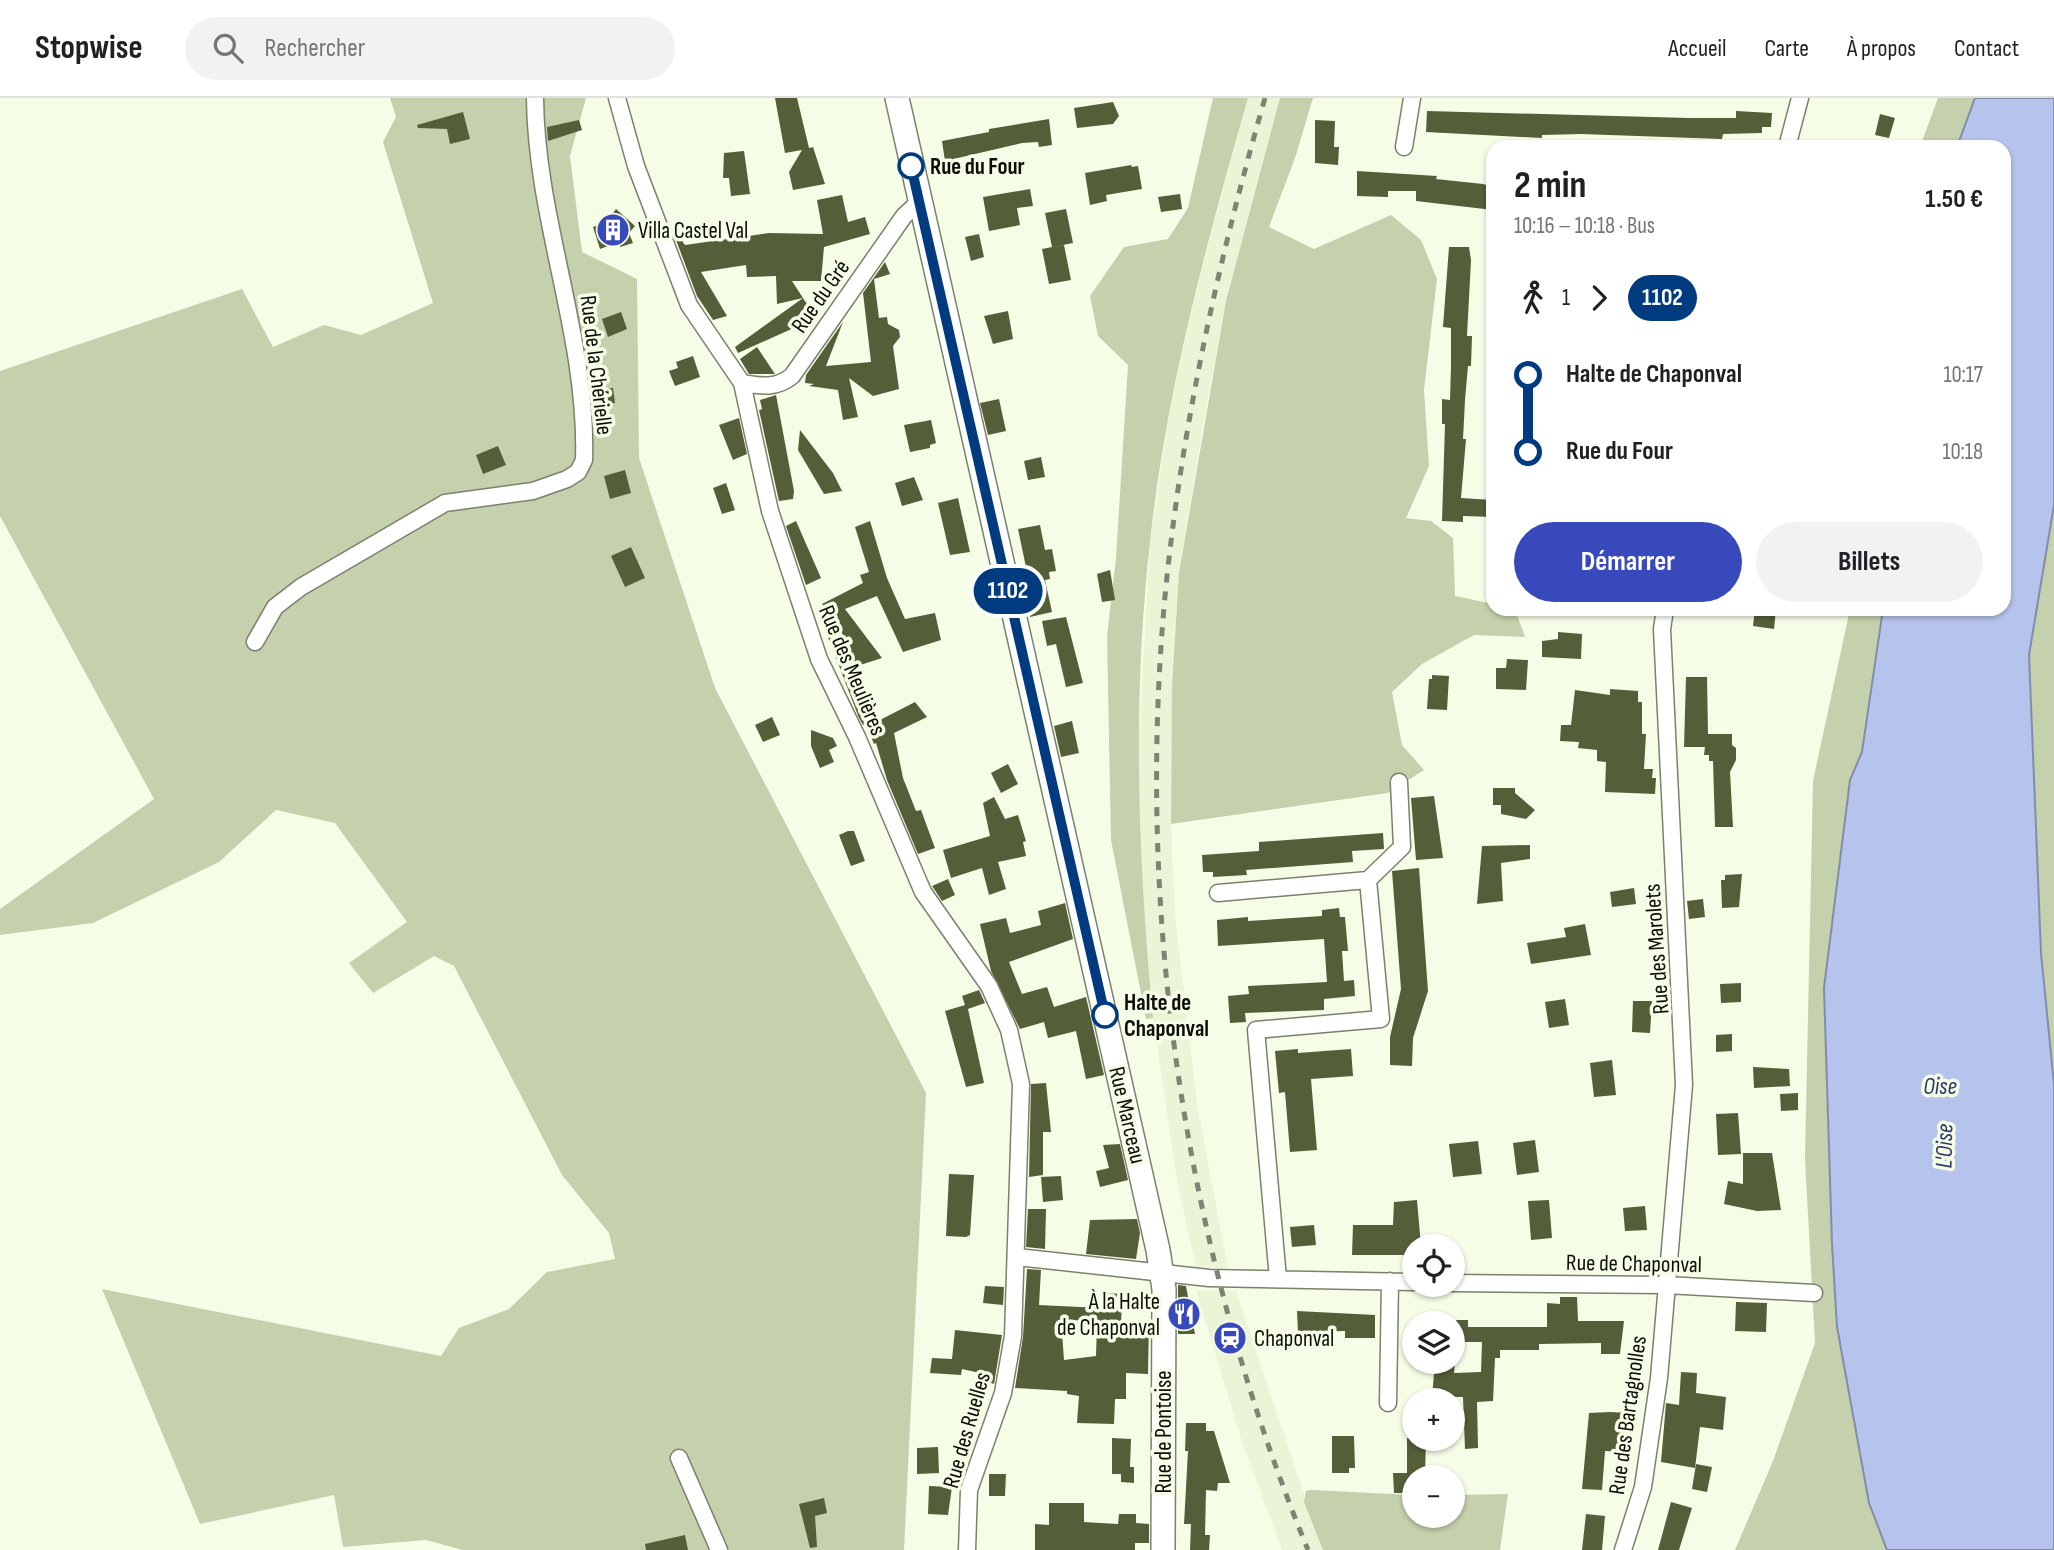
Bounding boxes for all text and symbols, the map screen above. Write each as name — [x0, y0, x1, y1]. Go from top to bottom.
search box — [185, 17, 675, 80]
text: Stopwise — [35, 28, 143, 68]
icon: search — [209, 29, 247, 67]
text: Rechercher — [265, 33, 365, 64]
text: Accueil — [1668, 34, 1727, 63]
text: Carte — [1765, 34, 1809, 63]
text: À propos — [1847, 34, 1916, 63]
text: Contact — [1954, 34, 2019, 63]
marker: Rue du Four — [898, 153, 924, 179]
place label: Rue du Four — [930, 153, 1025, 181]
text: 2 min — [1514, 163, 1586, 208]
text: 1.50 € — [1925, 184, 1983, 215]
building icon: Villa Castel Val — [594, 211, 632, 249]
text: 10:16 – 10:18 · Bus — [1514, 212, 1655, 240]
place label: Villa Castel Val — [638, 217, 748, 245]
street label: Rue du Gré — [786, 255, 856, 339]
icon: walk — [1514, 279, 1552, 317]
icon: forward — [1580, 279, 1618, 317]
text: 1102 — [1642, 283, 1683, 312]
text: 1 — [1562, 284, 1570, 312]
street label: Rue de la Chérielle — [574, 294, 618, 437]
text: Halte de Chaponval — [1566, 359, 1742, 390]
text: 10:17 — [1943, 361, 1983, 389]
text: Rue du Four — [1566, 436, 1673, 467]
text: 10:18 — [1942, 438, 1983, 466]
button: Démarrer — [1514, 522, 1742, 602]
button: Billets — [1756, 522, 1983, 602]
line badge: 1102 — [959, 568, 1057, 614]
text: 1102 — [988, 576, 1028, 605]
street label: Rue des Meulières — [812, 601, 892, 740]
street label: Rue des Marolets — [1638, 883, 1676, 1015]
place label: Halte de Chaponval — [1124, 989, 1209, 1043]
marker: Halte de Chaponval — [1092, 1002, 1118, 1028]
street label: Rue Marceau — [1102, 1064, 1152, 1166]
water label: Oise — [1923, 1072, 1957, 1101]
water label: L'Oise — [1930, 1123, 1959, 1169]
map controls — [1402, 1234, 1465, 1528]
button: locate — [1402, 1234, 1465, 1297]
street label: Rue de Chaponval — [1566, 1249, 1702, 1279]
place label: À la Halte de Chaponval — [1057, 1288, 1160, 1342]
restaurant icon: À la Halte de Chaponval — [1165, 1295, 1203, 1333]
button: layers — [1402, 1311, 1465, 1374]
station icon: Chaponval — [1211, 1319, 1249, 1357]
place label: Chaponval — [1254, 1325, 1334, 1353]
street label: Rue des Bartagnolles — [1603, 1334, 1653, 1496]
street label: Rue des Ruelles — [937, 1369, 997, 1492]
street label: Rue de Pontoise — [1150, 1370, 1178, 1494]
button: + — [1402, 1388, 1465, 1451]
button: − — [1402, 1465, 1465, 1528]

